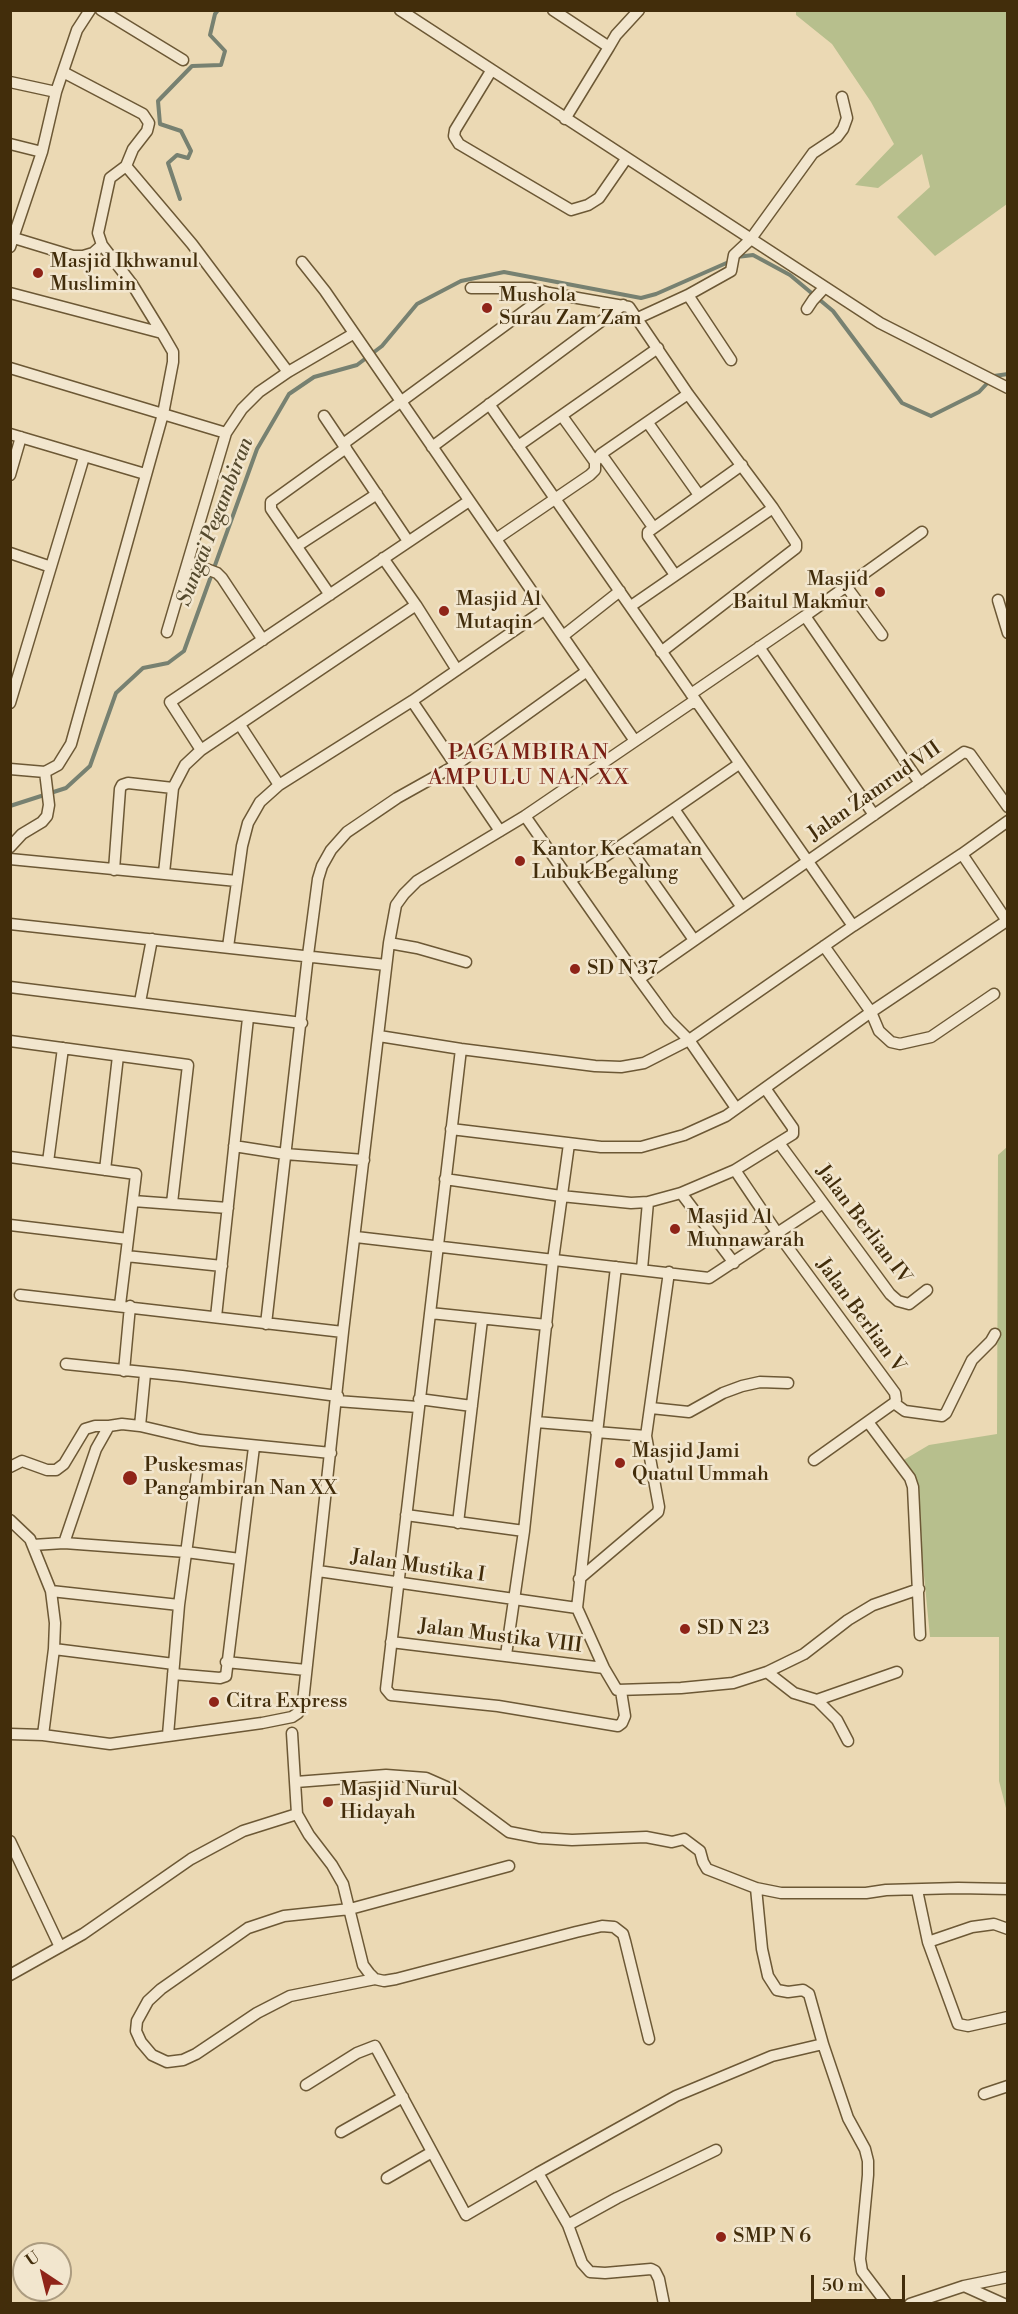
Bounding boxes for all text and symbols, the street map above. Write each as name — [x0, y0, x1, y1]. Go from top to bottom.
place label: Masjid Ikhwanul Muslimin — [50, 250, 198, 297]
marker: Masjid Ikhwanul Muslimin — [31, 266, 45, 280]
place label: Mushola Surau Zam Zam — [499, 284, 642, 331]
marker: Mushola Surau Zam Zam — [480, 301, 494, 315]
water label: Sungai Pegambiran — [172, 434, 260, 610]
place label: Masjid Baitul Makmur — [733, 568, 868, 615]
marker: Masjid Baitul Makmur — [873, 585, 887, 599]
place label: Masjid Al Mutaqin — [456, 588, 541, 635]
marker: Masjid Al Mutaqin — [437, 604, 451, 618]
street label: Jalan Zamrud VII — [804, 737, 946, 847]
district label: PAGAMBIRAN AMPULU NAN XX — [428, 741, 630, 792]
place label: Kantor Kecamatan Lubuk Begalung — [532, 838, 702, 885]
marker: Kantor Kecamatan Lubuk Begalung — [513, 854, 527, 868]
place label: SD N 37 — [587, 957, 658, 981]
marker: SD N 37 — [568, 962, 582, 976]
street label: Jalan Berlian IV — [810, 1160, 916, 1290]
place label: Masjid Al Munnawarah — [687, 1206, 805, 1253]
marker: Masjid Al Munnawarah — [668, 1222, 682, 1236]
street label: Jalan Berlian V — [810, 1254, 910, 1378]
place label: Masjid Jami Quatul Ummah — [632, 1440, 769, 1487]
place label: Puskesmas Pangambiran Nan XX — [144, 1454, 337, 1501]
marker: Masjid Jami Quatul Ummah — [613, 1456, 627, 1470]
marker: Puskesmas Pangambiran Nan XX — [121, 1469, 139, 1487]
street label: Jalan Mustika I — [349, 1546, 487, 1588]
street label: Jalan Mustika VIII — [417, 1615, 583, 1659]
place label: SD N 23 — [697, 1617, 770, 1641]
marker: SD N 23 — [678, 1622, 692, 1636]
place label: Citra Express — [226, 1690, 348, 1714]
marker: Citra Express — [207, 1695, 221, 1709]
place label: Masjid Nurul Hidayah — [340, 1778, 458, 1825]
marker: Masjid Nurul Hidayah — [321, 1795, 335, 1809]
place label: SMP N 6 — [733, 2225, 811, 2249]
marker: SMP N 6 — [714, 2230, 728, 2244]
north arrow — [12, 2242, 72, 2302]
text: U — [22, 2247, 44, 2271]
scale bar — [814, 2263, 908, 2301]
text: 50 m — [822, 2274, 863, 2297]

